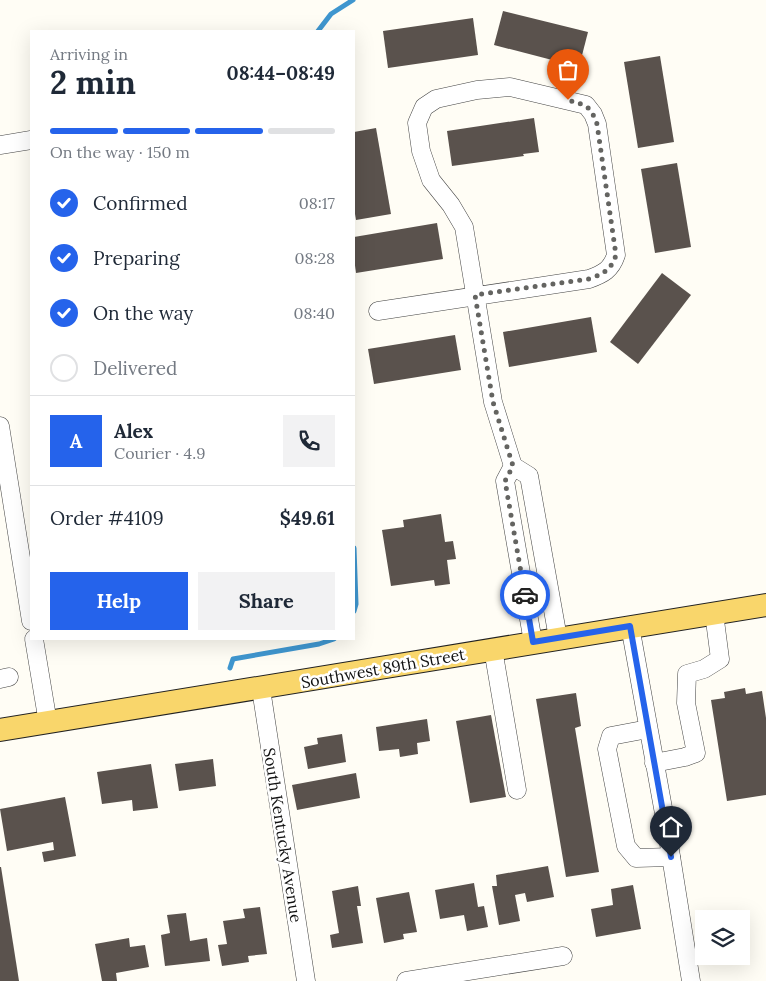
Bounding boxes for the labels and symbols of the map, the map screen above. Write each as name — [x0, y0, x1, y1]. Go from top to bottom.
pin — [547, 49, 589, 100]
courier — [500, 570, 550, 620]
street label: Southwest 89th Street — [299, 644, 467, 692]
street label: South Kentucky Avenue — [259, 746, 307, 924]
pin — [650, 806, 692, 857]

